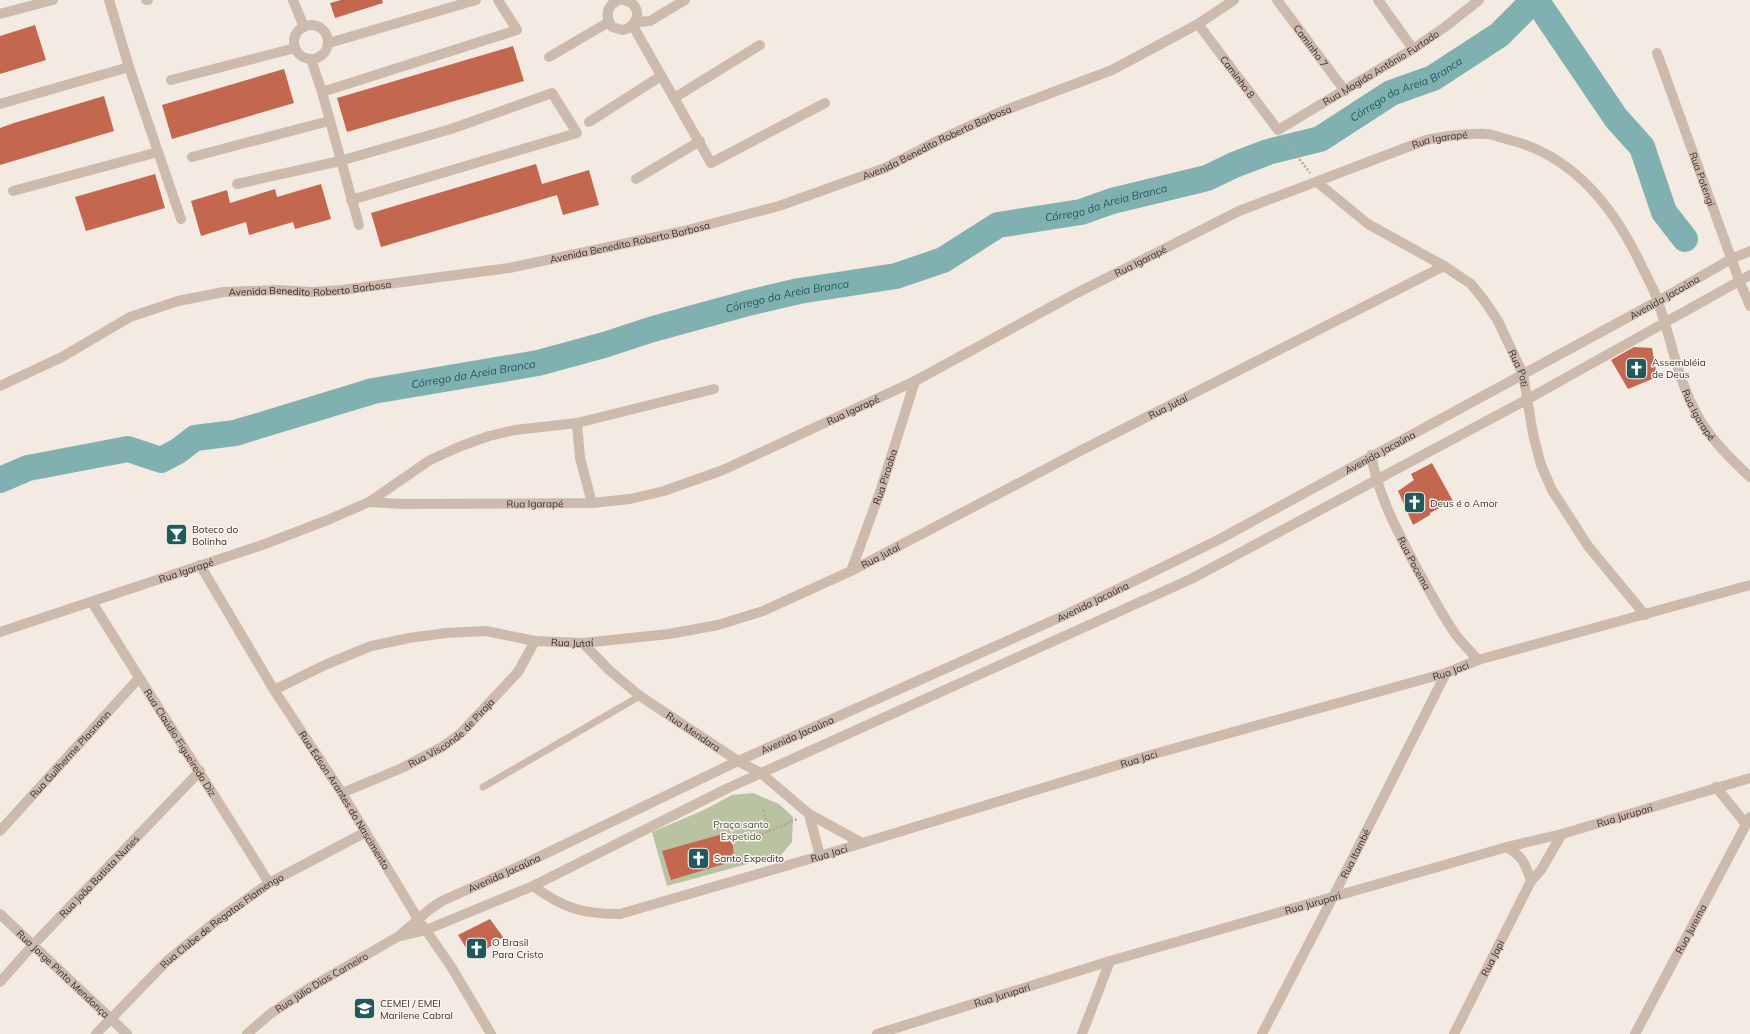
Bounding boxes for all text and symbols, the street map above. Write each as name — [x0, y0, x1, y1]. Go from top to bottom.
street label: Caminho 7 — [1291, 22, 1331, 70]
street label: Rua Magido Antônio Furtado — [1320, 27, 1441, 108]
street label: Caminho 8 — [1218, 53, 1258, 101]
water label: Córrego da Areia Branca — [1347, 54, 1465, 125]
street label: Avenida Benedito Roberto Barbosa — [860, 102, 1013, 182]
street label: Rua Igarapé — [1410, 128, 1468, 151]
street label: Rua Potengi — [1687, 150, 1718, 208]
water label: Córrego da Areia Branca — [1044, 181, 1169, 225]
street label: Avenida Benedito Roberto Barbosa — [549, 218, 711, 266]
street label: Rua Igarapé — [1112, 242, 1169, 280]
street label: Avenida Jacaúna — [1627, 272, 1702, 322]
water label: Córrego da Areia Branca — [724, 276, 850, 316]
street label: Avenida Benedito Roberto Barbosa — [228, 277, 392, 299]
street label: Rua Poti — [1506, 347, 1532, 388]
church icon: Assembléia de Deus — [1623, 355, 1649, 381]
water label: Córrego da Areia Branca — [410, 356, 537, 391]
place label: Assembléia de Deus — [1652, 356, 1706, 381]
street label: Rua Igarapé — [1679, 387, 1718, 443]
street label: Rua Jutaí — [1146, 391, 1190, 422]
street label: Rua Igarapé — [824, 392, 881, 428]
street label: Avenida Jacaúna — [1342, 428, 1417, 477]
street label: Rua Piraoba — [869, 447, 900, 506]
church icon: Deus é o Amor — [1401, 490, 1427, 516]
street label: Rua Igarapé — [506, 497, 563, 510]
place label: Deus é o Amor — [1430, 497, 1498, 510]
bar icon: Boteco do Bolinha — [164, 522, 190, 548]
place label: Boteco do Bolinha — [192, 523, 239, 548]
street label: Rua Pocema — [1395, 534, 1434, 592]
street label: Rua Jutaí — [859, 540, 903, 571]
street label: Rua Igarapé — [157, 555, 215, 585]
street label: Avenida Jacaúna — [1055, 578, 1131, 625]
street label: Rua Jutaí — [551, 635, 595, 650]
street label: Rua Jaci — [1431, 658, 1471, 683]
street label: Rua Claúdio Figueiredo Diz — [141, 686, 220, 799]
street label: Rua Visconde de Piraja — [406, 695, 497, 770]
street label: Rua Guilherme Plasnann — [27, 707, 113, 801]
street label: Rua Mendara — [664, 709, 723, 754]
street label: Avenida Jacaúna — [759, 713, 836, 757]
street label: Rua Edson Arantes do Nascimento — [296, 728, 393, 872]
street label: Rua Jaci — [1119, 747, 1159, 770]
street label: Rua Jurupari — [1595, 801, 1654, 830]
park label: Praça santo Expetido — [713, 818, 769, 843]
street label: Rua Itambé — [1337, 827, 1373, 880]
street label: Rua João Batista Nunes — [56, 832, 142, 920]
street label: Rua Jaci — [809, 842, 849, 865]
church icon: Santo Expedito — [686, 845, 712, 871]
street label: Avenida Jacaúna — [466, 851, 543, 895]
place label: Santo Expedito — [714, 852, 784, 865]
street label: Rua Clube de Regatas Flamengo — [157, 870, 286, 971]
street label: Rua Jurupari — [1283, 889, 1342, 917]
street label: Rua Jurema — [1672, 902, 1709, 956]
street label: Rua Jorge Pinto Mendonça — [14, 927, 112, 1021]
church icon: O Brasil Para Cristo — [464, 935, 490, 961]
place label: O Brasil Para Cristo — [492, 936, 544, 961]
street label: Rua Japi — [1478, 938, 1507, 978]
street label: Rua Jülio Dias Carneiro — [273, 949, 370, 1015]
street label: Rua Jurupari — [972, 980, 1032, 1010]
school or university icon: CEMEI / EMEI Marilene Cabral — [351, 996, 377, 1022]
place label: CEMEI / EMEI Marilene Cabral — [380, 997, 453, 1022]

